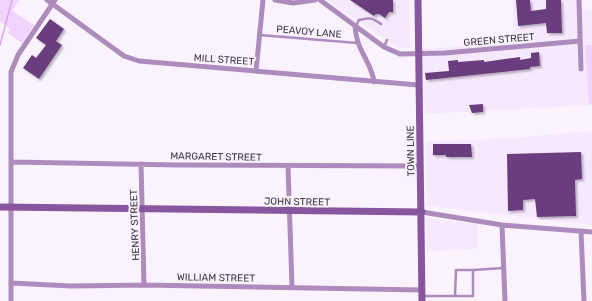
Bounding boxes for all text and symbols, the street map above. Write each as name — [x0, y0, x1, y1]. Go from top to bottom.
street label: PEAVOY LANE — [276, 23, 342, 41]
street label: GREEN STREET — [463, 31, 535, 49]
street label: MILL STREET — [193, 52, 255, 68]
street label: TOWN LINE — [405, 125, 417, 177]
street label: MARGARET STREET — [170, 150, 262, 164]
street label: HENRY STREET — [128, 189, 142, 261]
street label: JOHN STREET — [264, 195, 330, 209]
street label: WILLIAM STREET — [177, 271, 255, 285]

